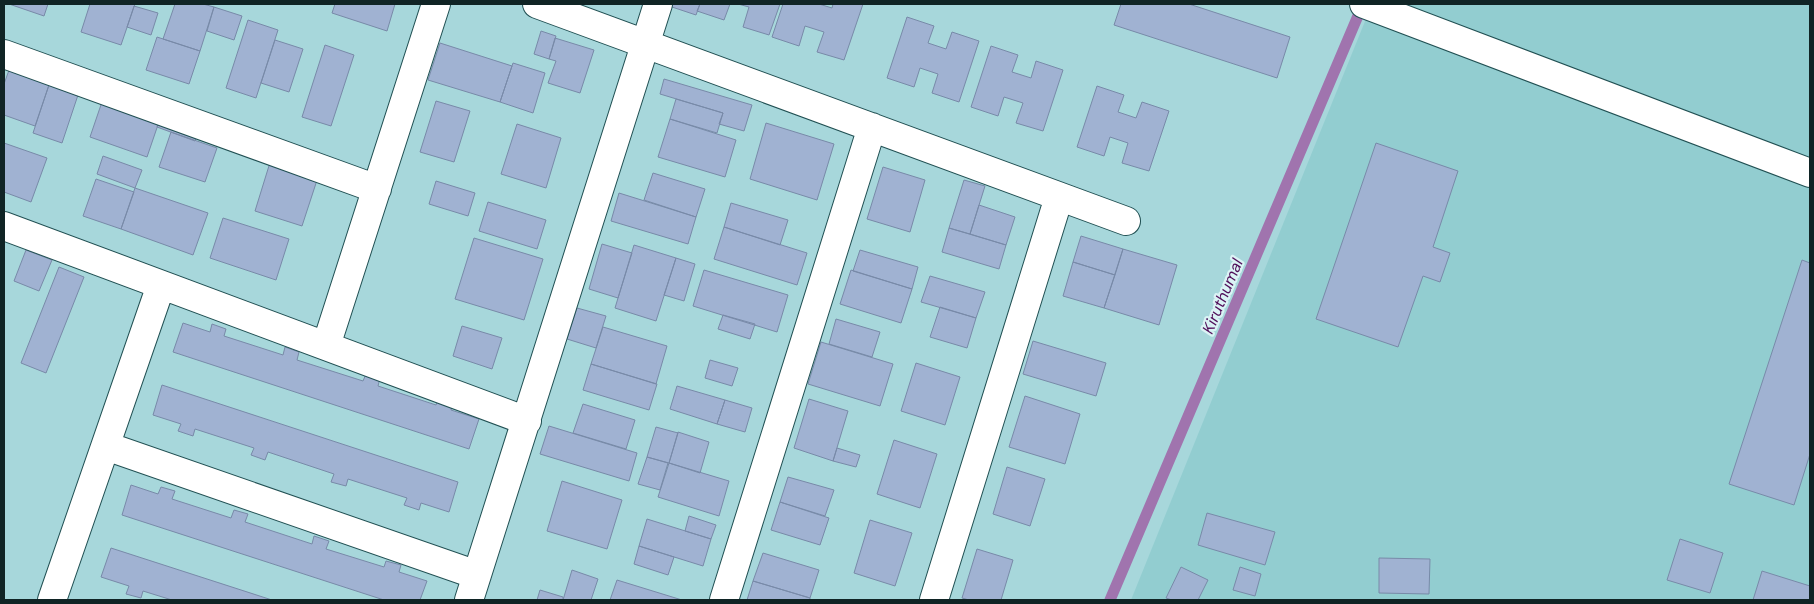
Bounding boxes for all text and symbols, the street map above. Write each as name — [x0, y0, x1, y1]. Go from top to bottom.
water label: Kiruthumal — [1197, 255, 1248, 337]

